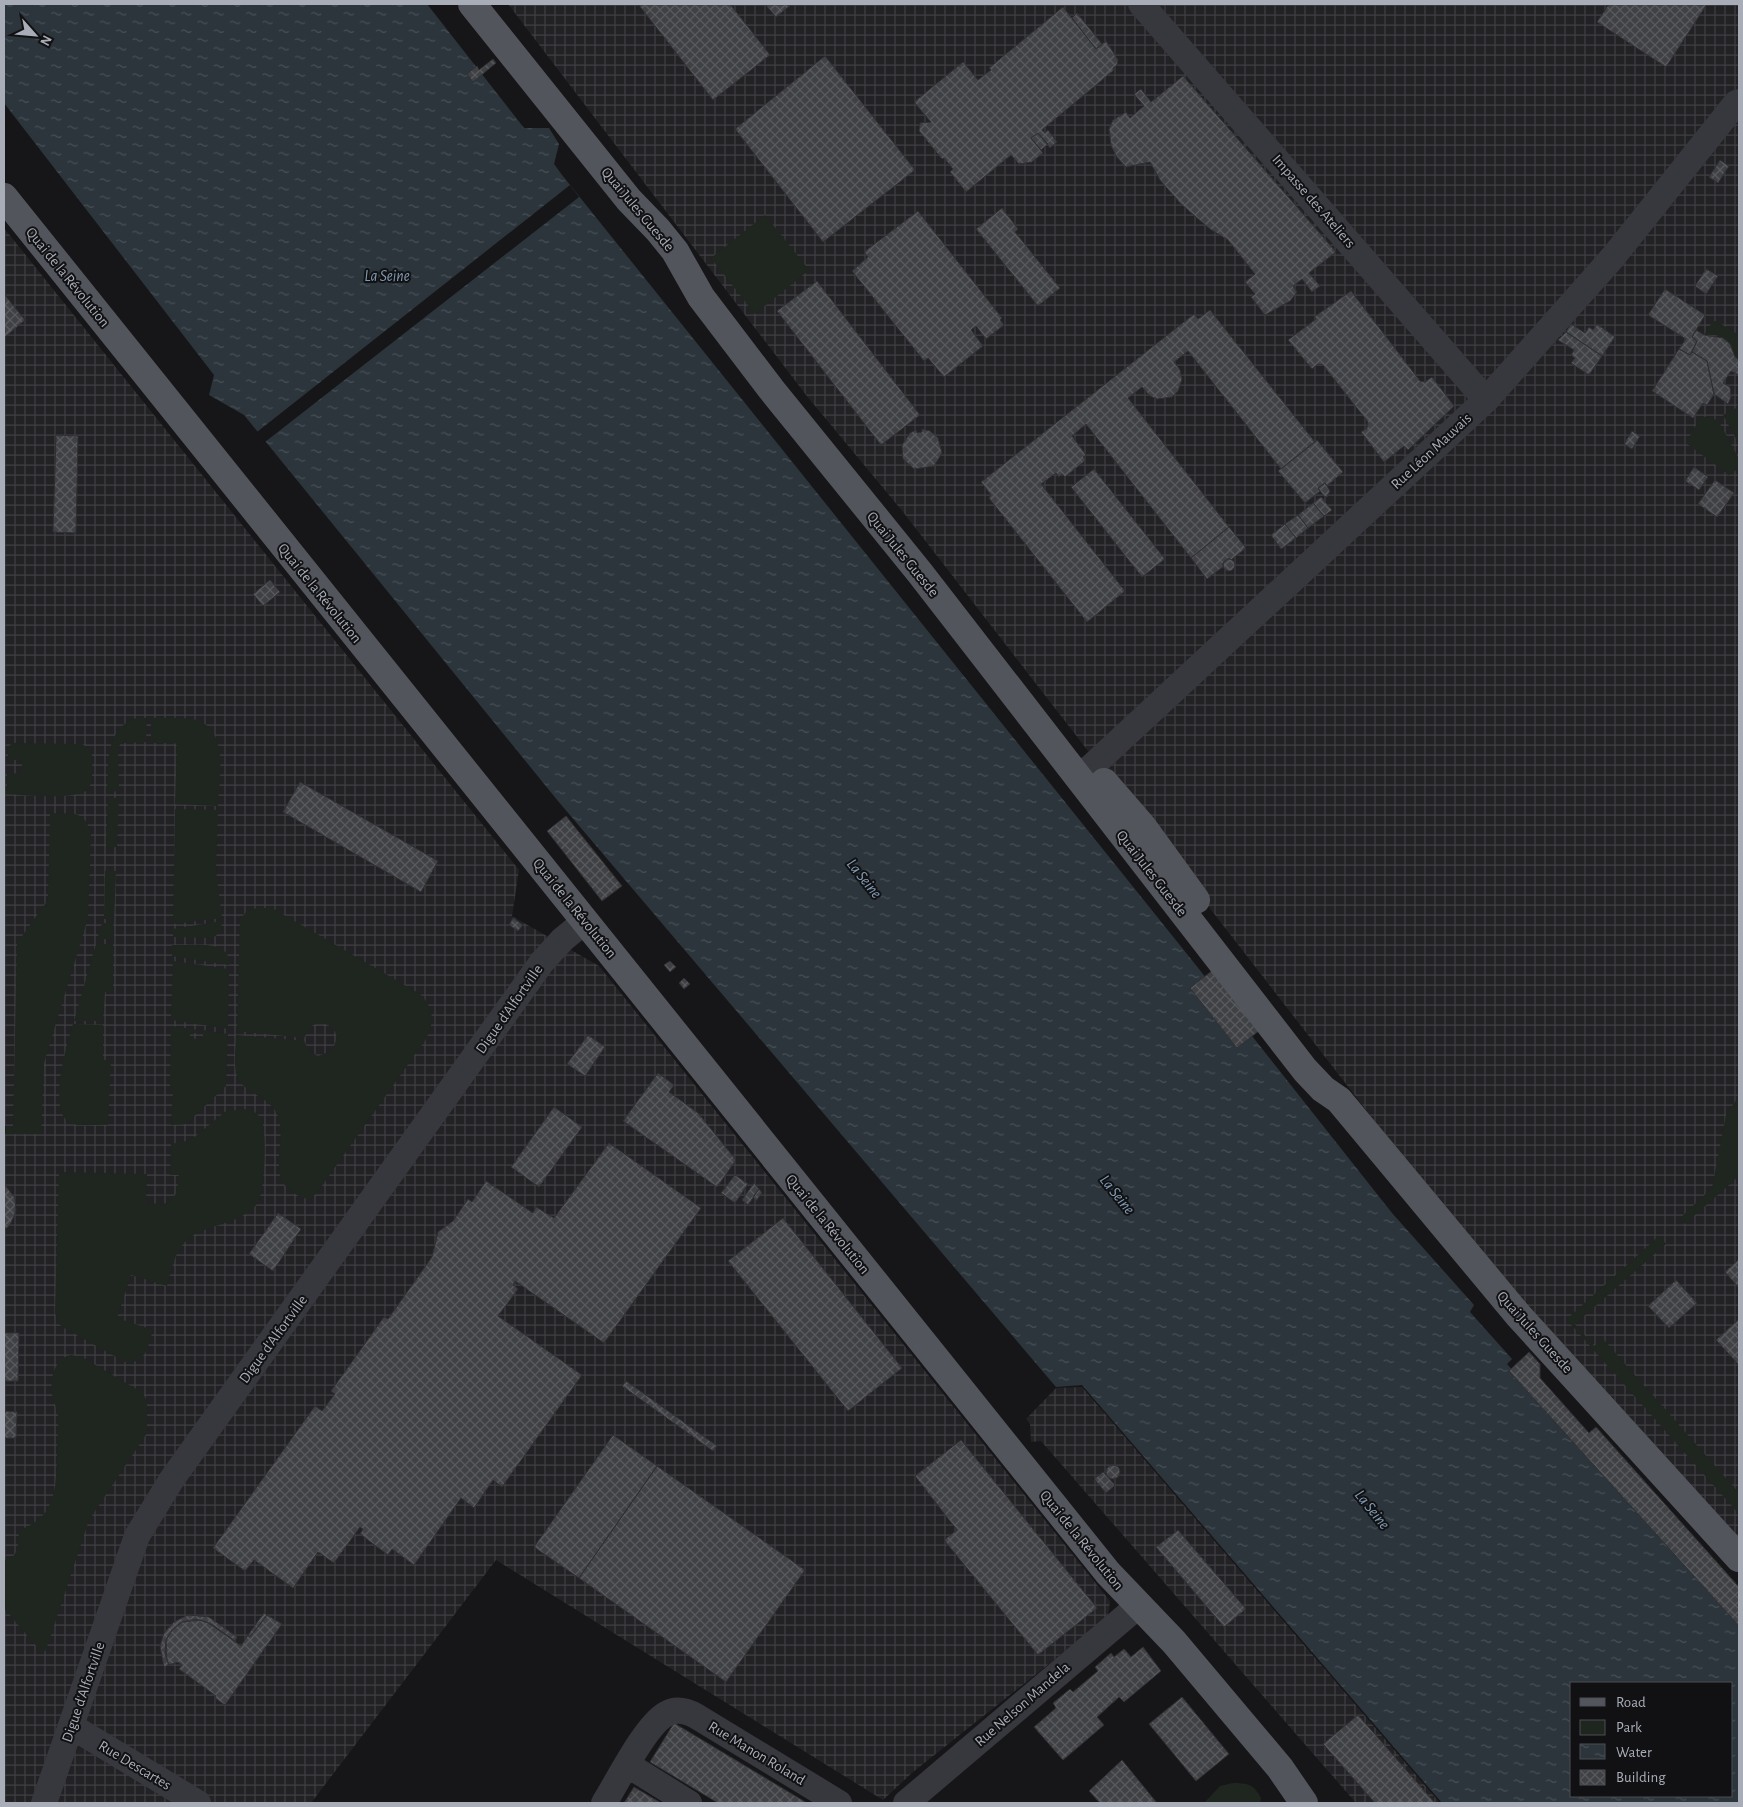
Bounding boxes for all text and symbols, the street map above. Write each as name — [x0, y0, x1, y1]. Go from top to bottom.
north arrow — [10, 10, 60, 60]
text: N — [37, 33, 54, 48]
street label: Impasse des Ateliers — [1269, 152, 1358, 251]
street label: Quai Jules Guesde — [598, 164, 677, 254]
street label: Quai de la Révolution — [23, 225, 112, 330]
water label: La Seine — [364, 268, 410, 284]
street label: Rue Léon Mauvais — [1388, 411, 1474, 492]
street label: Quai Jules Guesde — [864, 509, 941, 600]
street label: Quai de la Révolution — [275, 541, 364, 646]
street label: Quai Jules Guesde — [1114, 827, 1190, 919]
street label: Quai de la Révolution — [530, 856, 619, 961]
water label: La Seine — [844, 856, 885, 901]
street label: Digue d'Alfortville — [473, 962, 546, 1057]
street label: Quai de la Révolution — [783, 1172, 872, 1277]
water label: La Seine — [1097, 1172, 1138, 1217]
street label: Quai Jules Guesde — [1494, 1288, 1575, 1376]
street label: Digue d'Alfortville — [237, 1292, 310, 1386]
water label: La Seine — [1352, 1487, 1393, 1532]
street label: Quai de la Révolution — [1037, 1488, 1126, 1593]
street label: Digue d'Alfortville — [59, 1640, 108, 1744]
street label: Rue Nelson Mandela — [972, 1659, 1073, 1749]
legend — [1570, 1682, 1733, 1797]
text: Road — [1616, 1695, 1646, 1710]
street label: Rue Manon Roland — [706, 1719, 808, 1788]
text: Park — [1616, 1720, 1642, 1735]
street label: Rue Descartes — [96, 1738, 174, 1793]
text: Water — [1616, 1745, 1652, 1760]
text: Building — [1616, 1770, 1666, 1785]

